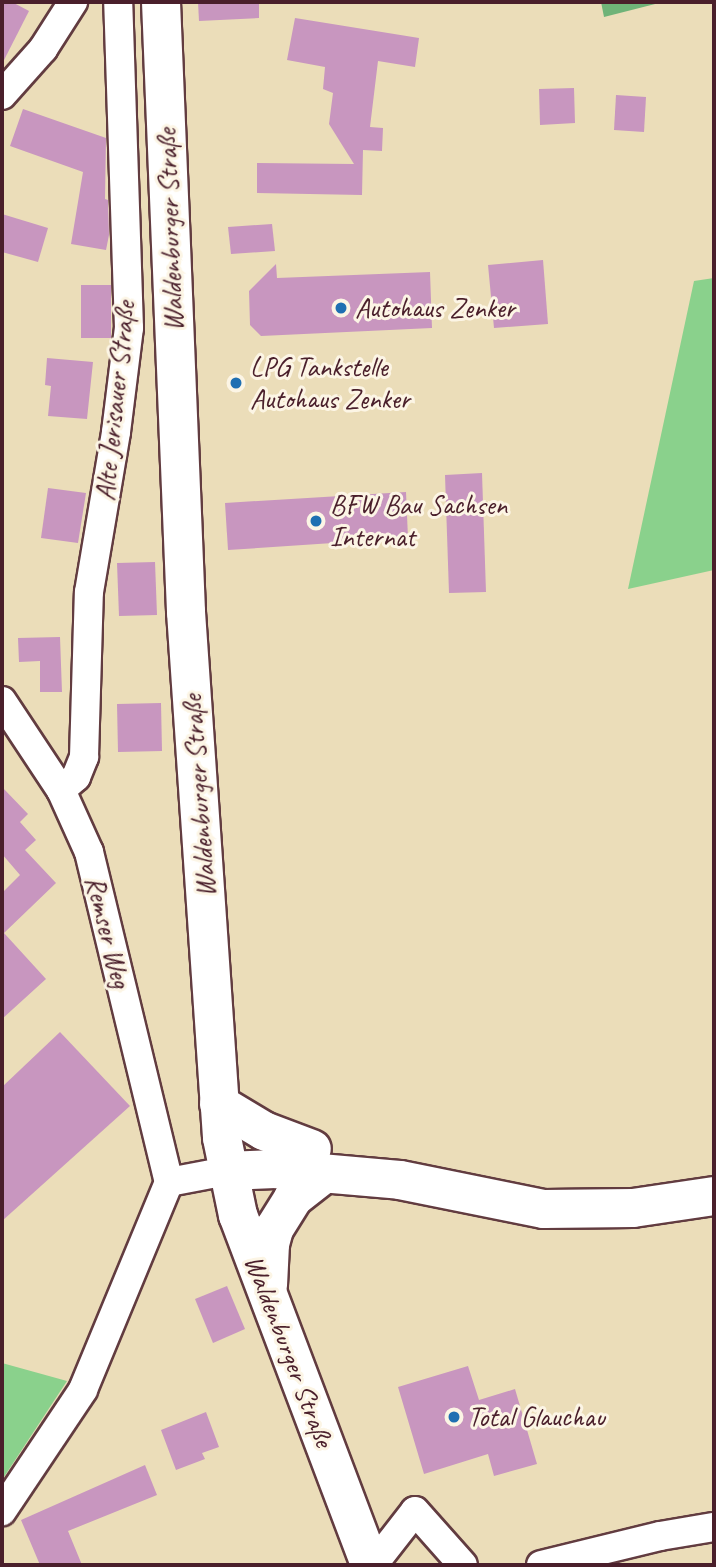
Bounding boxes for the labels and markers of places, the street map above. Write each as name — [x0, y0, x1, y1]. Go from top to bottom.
place label: Autohaus Zenker — [355, 291, 514, 325]
marker: Autohaus Zenker — [333, 300, 349, 316]
place label: LPG Tankstelle Autohaus Zenker — [250, 350, 409, 416]
marker: LPG Tankstelle Autohaus Zenker — [228, 375, 244, 391]
place label: BFW Bau Sachsen Internat — [330, 488, 508, 554]
marker: BFW Bau Sachsen Internat — [308, 513, 324, 529]
place label: Total Glauchau — [468, 1400, 606, 1434]
marker: Total Glauchau — [446, 1409, 462, 1425]

